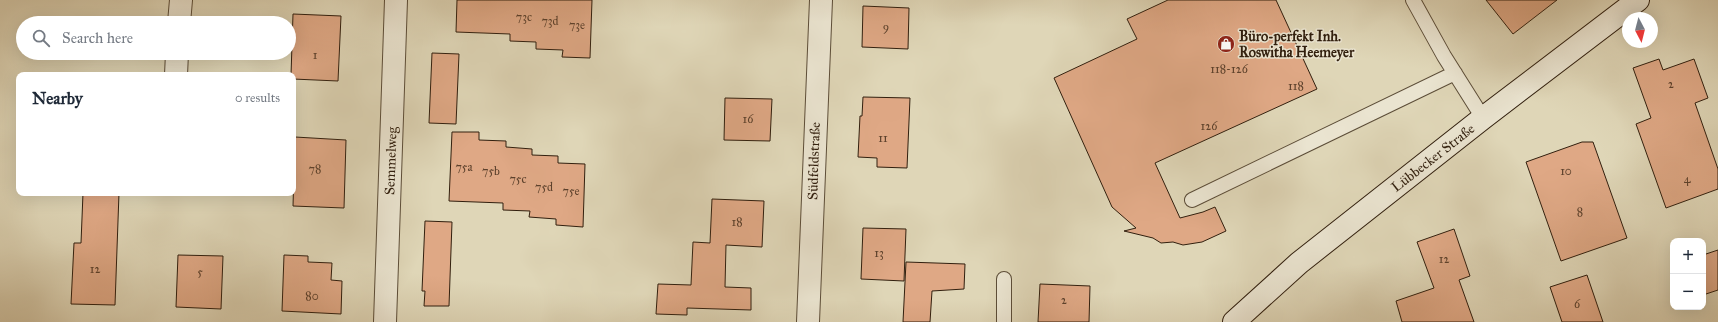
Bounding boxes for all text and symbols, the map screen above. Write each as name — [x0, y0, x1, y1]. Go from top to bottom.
house number: 73c — [516, 10, 532, 24]
north arrow — [1622, 12, 1658, 48]
house number: 73d — [541, 14, 559, 28]
search box — [16, 16, 296, 60]
house number: 73e — [569, 18, 585, 32]
house number: 9 — [883, 20, 889, 34]
icon: search — [30, 27, 52, 49]
place label: Büro-perfekt Inh. Roswitha Heemeyer — [1239, 28, 1355, 62]
text: Search here — [62, 29, 133, 47]
shop icon: Büro-perfekt Inh. Roswitha Heemeyer — [1216, 34, 1236, 54]
house number: 1 — [313, 48, 318, 62]
house number: 118-126 — [1210, 62, 1249, 76]
house number: 2 — [1668, 77, 1674, 91]
house number: 118 — [1288, 79, 1304, 93]
text: Nearby — [32, 88, 83, 109]
text: 0 results — [235, 90, 280, 106]
house number: 16 — [743, 112, 754, 126]
house number: 126 — [1201, 119, 1218, 133]
street label: Lübbecker Straße — [1388, 120, 1478, 196]
street label: Südfeldstraße — [804, 122, 824, 200]
street label: Semmelweg — [381, 126, 401, 195]
house number: 11 — [878, 131, 888, 145]
house number: 75a — [455, 160, 473, 174]
house number: 78 — [309, 162, 321, 176]
house number: 75b — [482, 164, 500, 178]
house number: 10 — [1560, 164, 1572, 178]
house number: 75c — [509, 172, 527, 186]
house number: 4 — [1684, 172, 1691, 186]
house number: 75d — [535, 180, 553, 194]
house number: 75e — [563, 184, 579, 198]
house number: 8 — [1577, 205, 1583, 219]
house number: 18 — [731, 215, 743, 229]
map controls — [1670, 238, 1706, 310]
button: + — [1670, 238, 1706, 274]
house number: 13 — [874, 246, 884, 260]
house number: 12 — [1439, 252, 1449, 266]
house number: 12 — [90, 262, 100, 276]
house number: 5 — [197, 265, 203, 279]
button: − — [1670, 274, 1706, 310]
house number: 80 — [305, 289, 319, 303]
house number: 2 — [1061, 293, 1067, 307]
house number: 6 — [1574, 297, 1581, 311]

